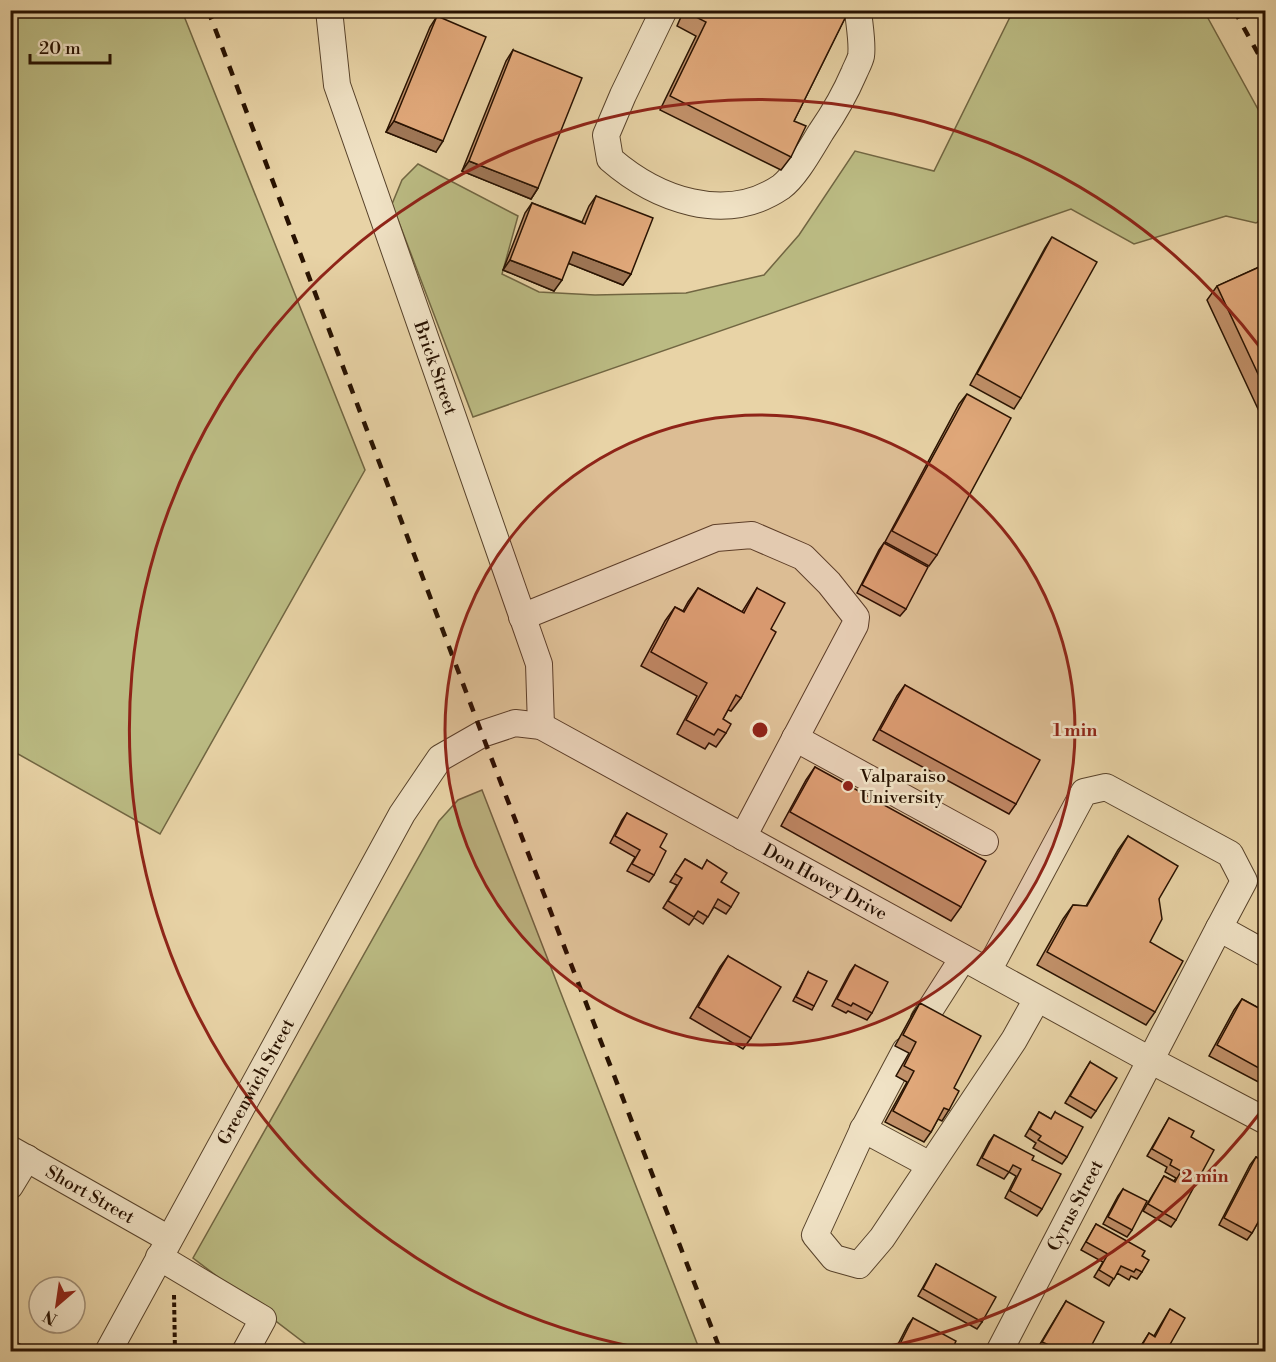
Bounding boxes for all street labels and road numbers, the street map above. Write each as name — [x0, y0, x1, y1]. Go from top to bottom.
street label: Brick Street — [408, 317, 463, 418]
street label: Don Hovey Drive — [759, 838, 891, 925]
street label: Greenwich Street — [212, 1014, 300, 1149]
street label: Cyrus Street — [1042, 1155, 1108, 1255]
street label: Short Street — [42, 1160, 139, 1229]

